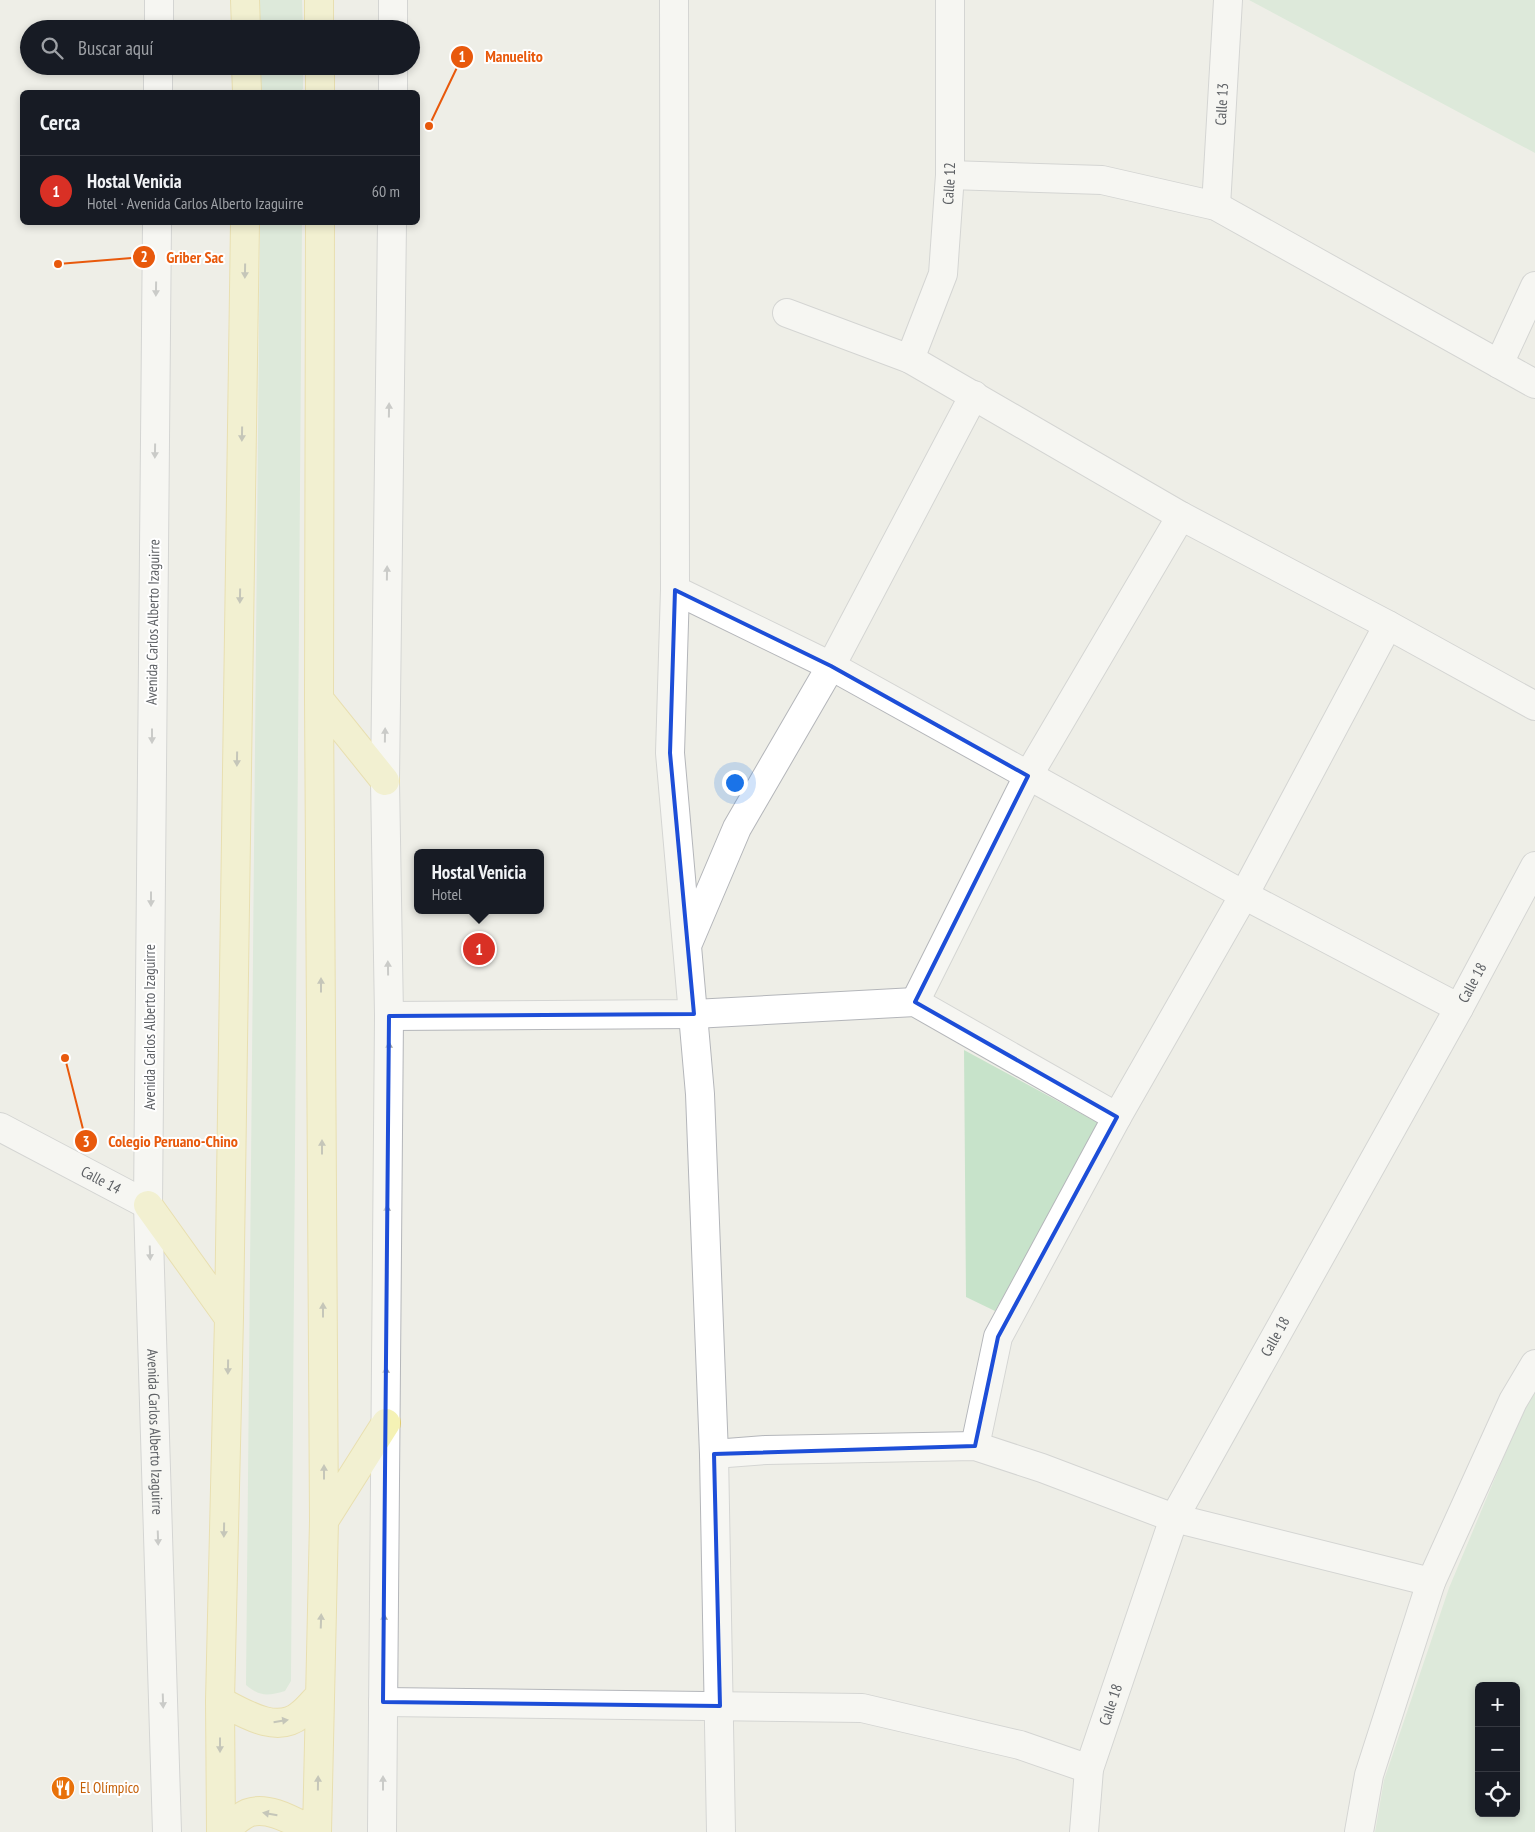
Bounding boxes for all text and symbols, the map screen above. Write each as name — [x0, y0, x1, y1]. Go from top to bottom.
search box — [20, 20, 420, 75]
icon: search — [38, 34, 66, 62]
text: Buscar aquí — [78, 36, 153, 60]
callout: Manuelito — [450, 41, 552, 72]
text: Manuelito — [485, 46, 543, 66]
text: 1 — [458, 47, 466, 66]
street label: Calle 13 — [1211, 82, 1232, 126]
text: Cerca — [40, 109, 80, 136]
street label: Calle 12 — [938, 162, 959, 205]
text: Hostal Venicia — [87, 169, 182, 193]
text: 1 — [52, 181, 60, 201]
text: 60 m — [372, 181, 400, 201]
text: Hotel · Avenida Carlos Alberto Izaguirre — [87, 193, 304, 213]
callout: Griber Sac — [131, 242, 234, 273]
text: 2 — [140, 247, 148, 266]
text: Griber Sac — [166, 247, 224, 267]
one-way arrow — [240, 263, 248, 279]
one-way arrow — [152, 281, 160, 297]
one-way arrow — [385, 402, 393, 418]
one-way arrow — [238, 426, 246, 442]
one-way arrow — [151, 443, 159, 459]
street label: Avenida Carlos Alberto Izaguirre — [142, 539, 163, 705]
one-way arrow — [384, 564, 392, 580]
one-way arrow — [236, 588, 244, 604]
one-way arrow — [382, 727, 390, 743]
one-way arrow — [148, 728, 156, 744]
one-way arrow — [233, 751, 241, 767]
your location — [722, 770, 748, 796]
popup — [414, 849, 544, 914]
text: Hostal Venicia — [432, 860, 526, 884]
text: Hotel — [432, 884, 462, 904]
one-way arrow — [147, 891, 155, 907]
pin: 1 — [463, 930, 495, 968]
street label: Avenida Carlos Alberto Izaguirre — [140, 944, 159, 1110]
one-way arrow — [384, 959, 392, 975]
street label: Calle 18 — [1454, 959, 1490, 1006]
one-way arrow — [316, 977, 324, 993]
one-way arrow — [385, 1041, 393, 1057]
callout: Colegio Peruano-Chino — [74, 1126, 248, 1157]
text: Colegio Peruano-Chino — [108, 1131, 238, 1151]
text: 3 — [82, 1132, 90, 1151]
one-way arrow — [318, 1139, 326, 1155]
street label: Calle 14 — [78, 1161, 125, 1198]
one-way arrow — [384, 1204, 392, 1220]
one-way arrow — [146, 1246, 154, 1262]
one-way arrow — [319, 1302, 327, 1318]
street label: Calle 18 — [1256, 1313, 1294, 1360]
street label: Avenida Carlos Alberto Izaguirre — [143, 1349, 167, 1515]
one-way arrow — [224, 1359, 232, 1375]
one-way arrow — [382, 1366, 390, 1382]
one-way arrow — [320, 1464, 328, 1480]
one-way arrow — [220, 1522, 228, 1538]
one-way arrow — [154, 1530, 162, 1546]
one-way arrow — [318, 1613, 326, 1629]
one-way arrow — [380, 1613, 388, 1629]
street label: Calle 18 — [1094, 1681, 1126, 1728]
map controls — [1475, 1682, 1520, 1817]
button: + — [1475, 1682, 1520, 1727]
one-way arrow — [159, 1693, 167, 1709]
one-way arrow — [274, 1716, 290, 1724]
button: − — [1475, 1727, 1520, 1772]
one-way arrow — [216, 1737, 224, 1753]
button: locate — [1475, 1772, 1520, 1817]
restaurant icon: El Olímpico — [50, 1775, 76, 1801]
one-way arrow — [314, 1775, 322, 1791]
one-way arrow — [379, 1775, 387, 1791]
place label: El Olímpico — [80, 1778, 139, 1797]
one-way arrow — [261, 1809, 277, 1817]

